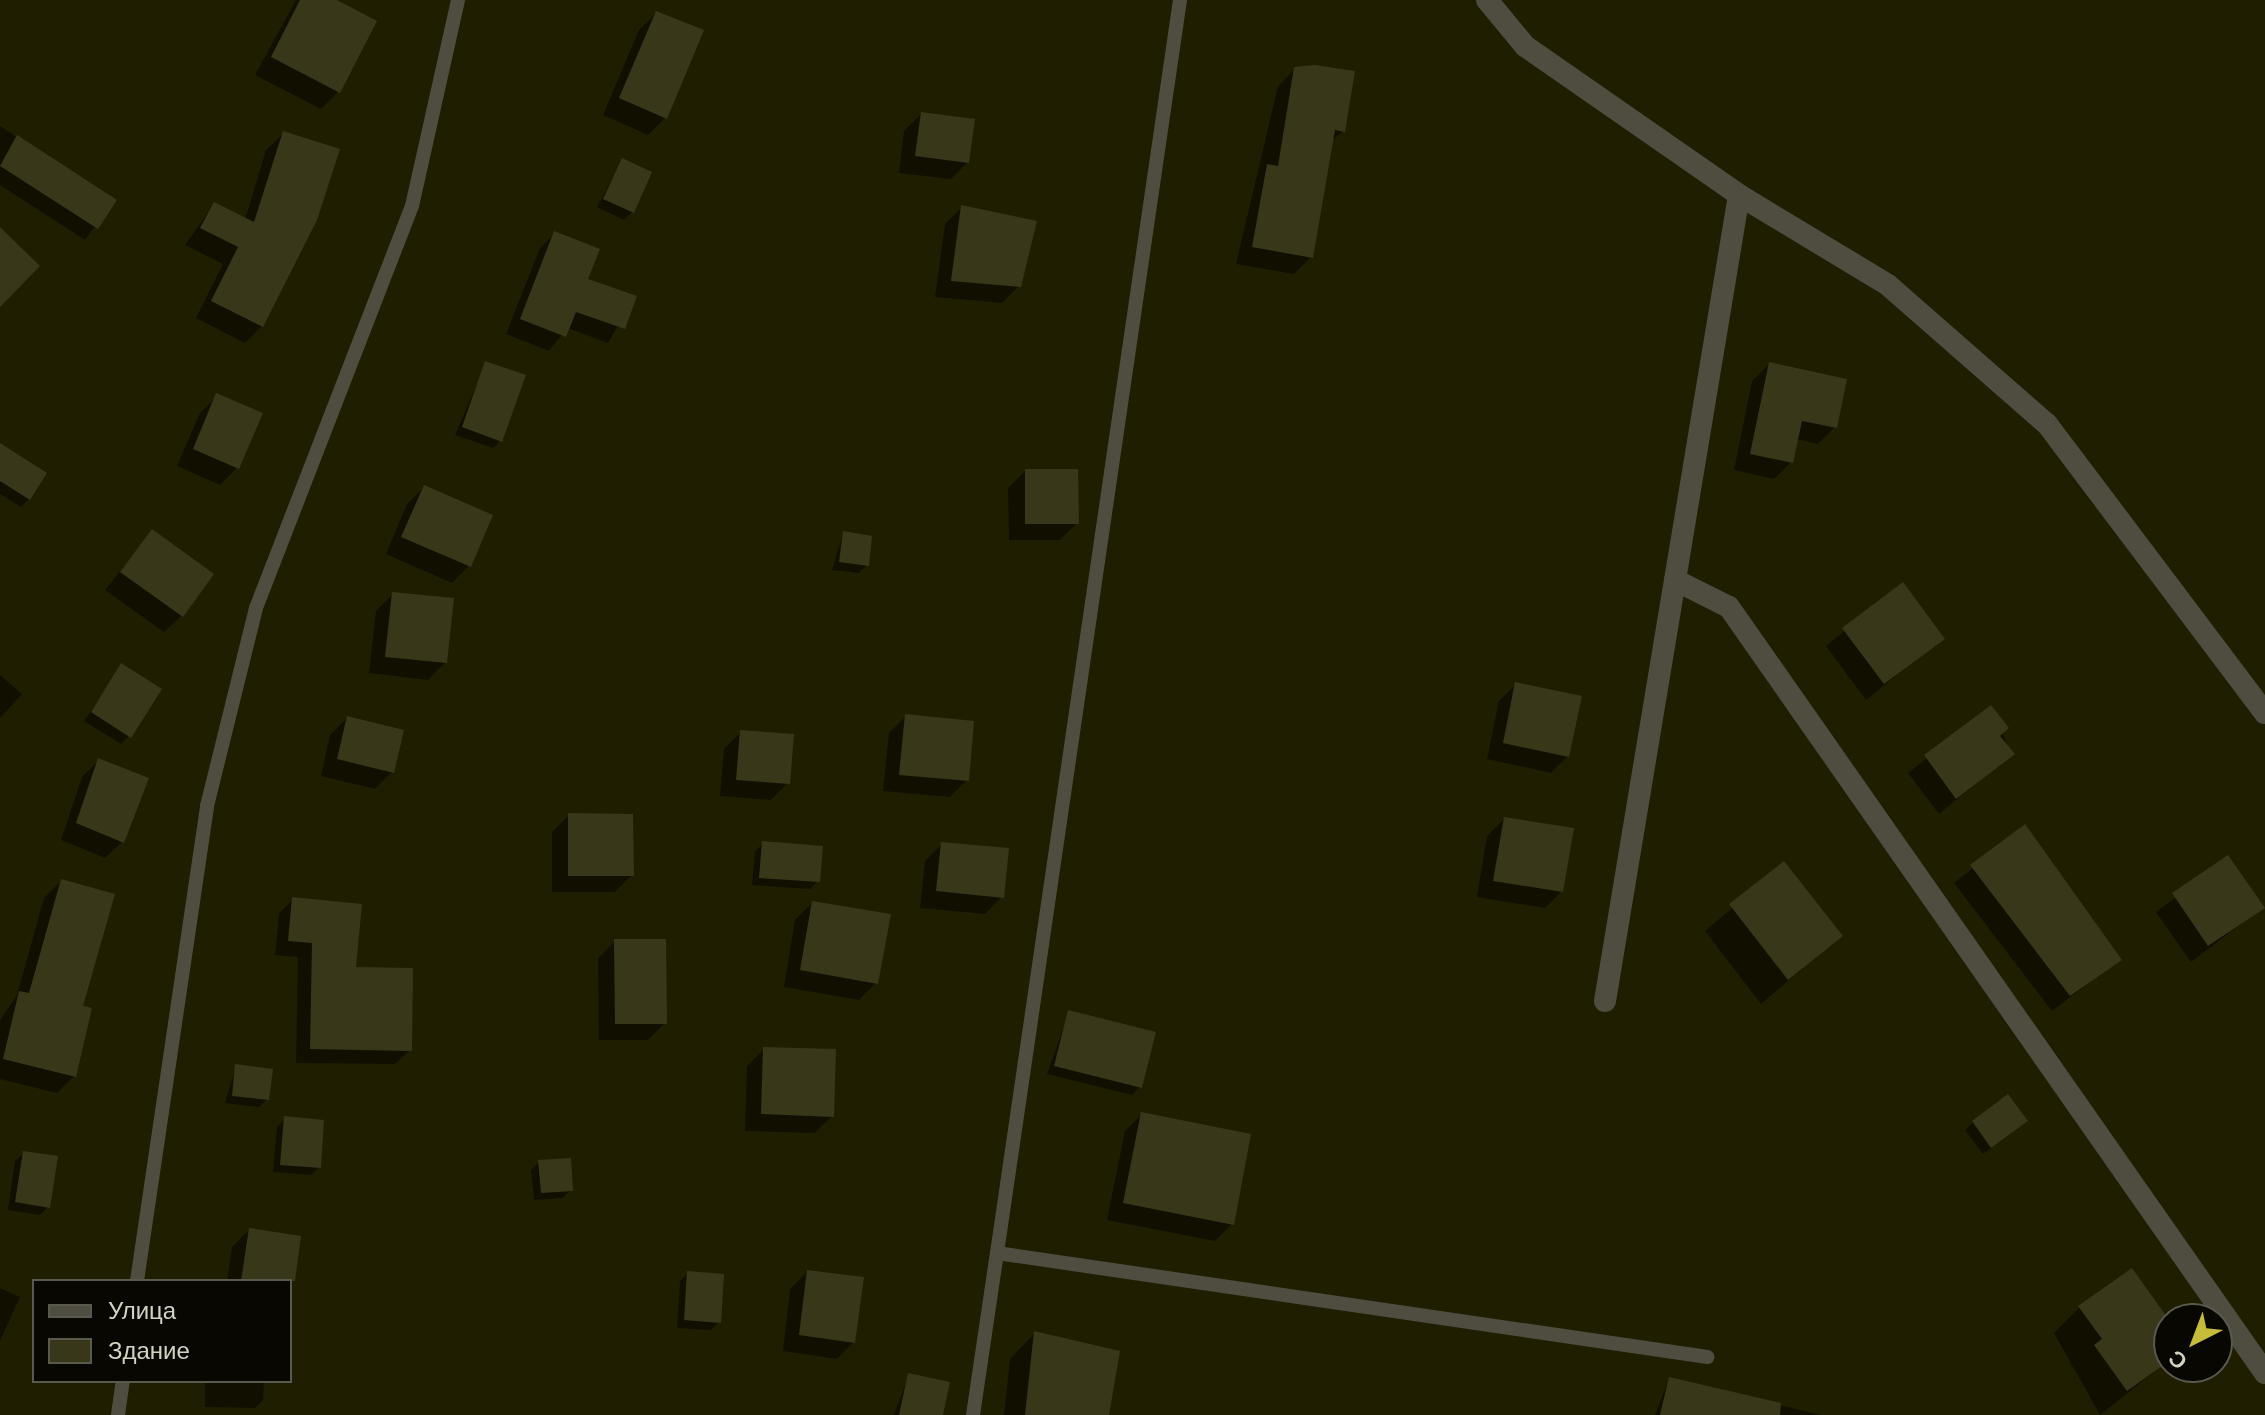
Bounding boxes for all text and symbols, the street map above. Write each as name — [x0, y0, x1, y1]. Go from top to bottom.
legend — [32, 1279, 292, 1383]
text: Улица — [108, 1297, 176, 1324]
north arrow — [2153, 1303, 2233, 1383]
text: Здание — [108, 1337, 190, 1364]
text: С — [2164, 1345, 2192, 1374]

